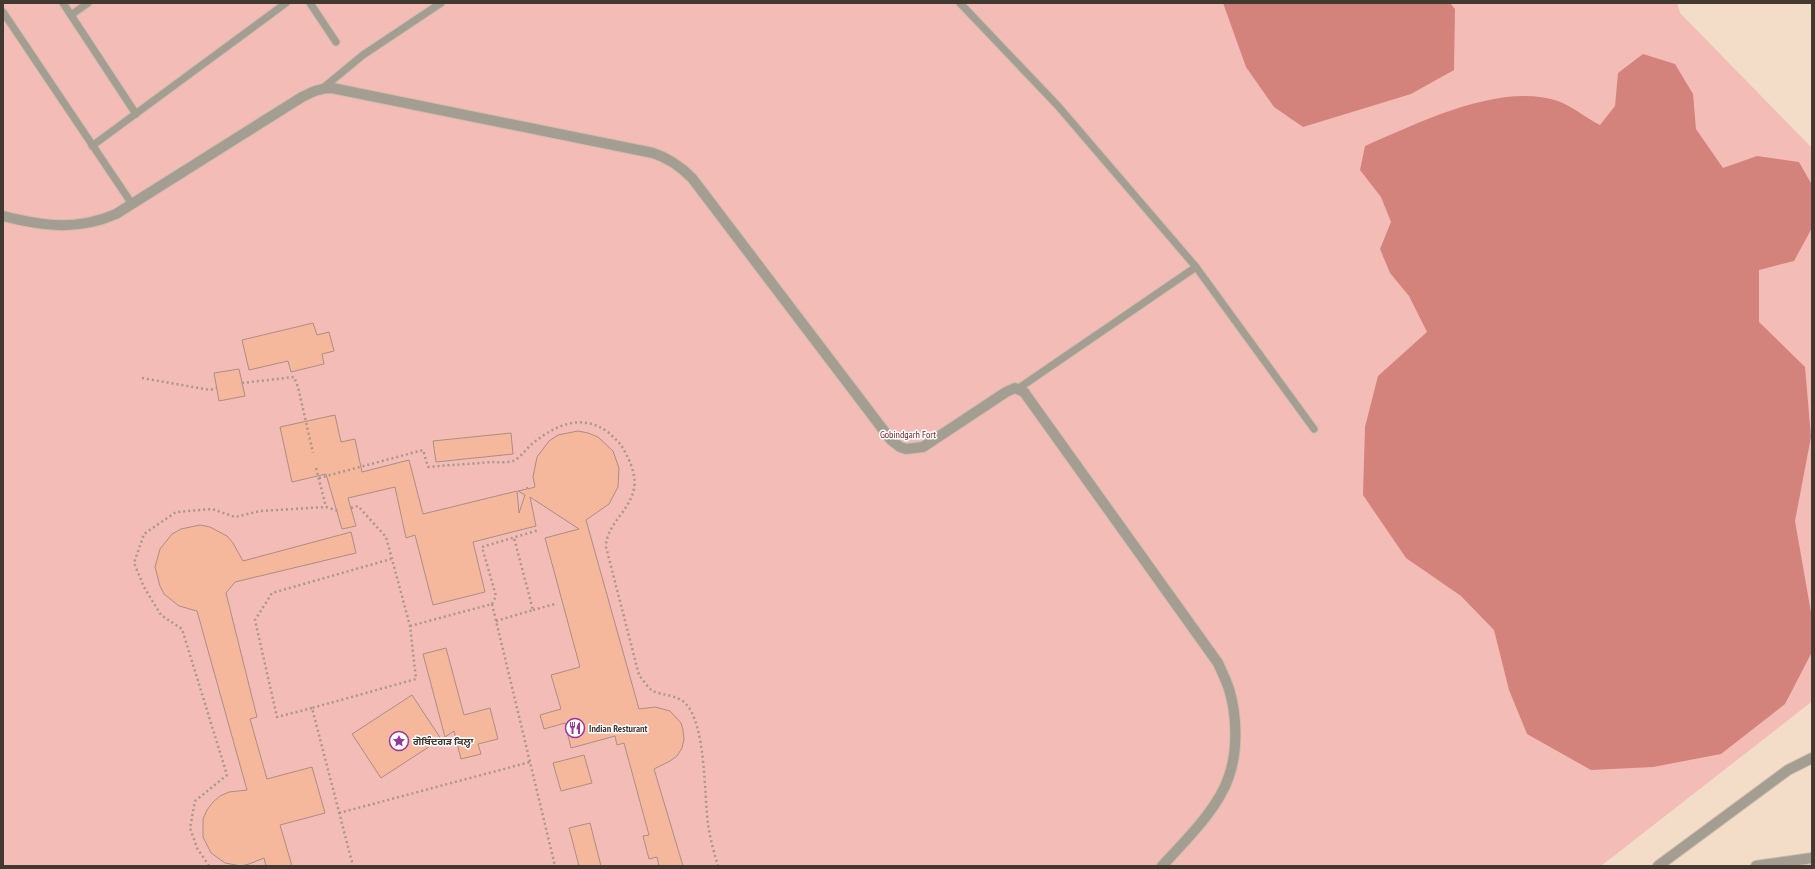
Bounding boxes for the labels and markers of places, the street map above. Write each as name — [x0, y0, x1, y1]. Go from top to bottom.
restaurant icon: Indian Resturant — [564, 717, 586, 739]
place label: Indian Resturant — [589, 722, 648, 735]
place icon: ਗੋਬਿੰਦਗੜ ਕਿਲ੍ਹਾ — [388, 730, 410, 752]
place label: ਗੋਬਿੰਦਗੜ ਕਿਲ੍ਹਾ — [412, 735, 474, 748]

